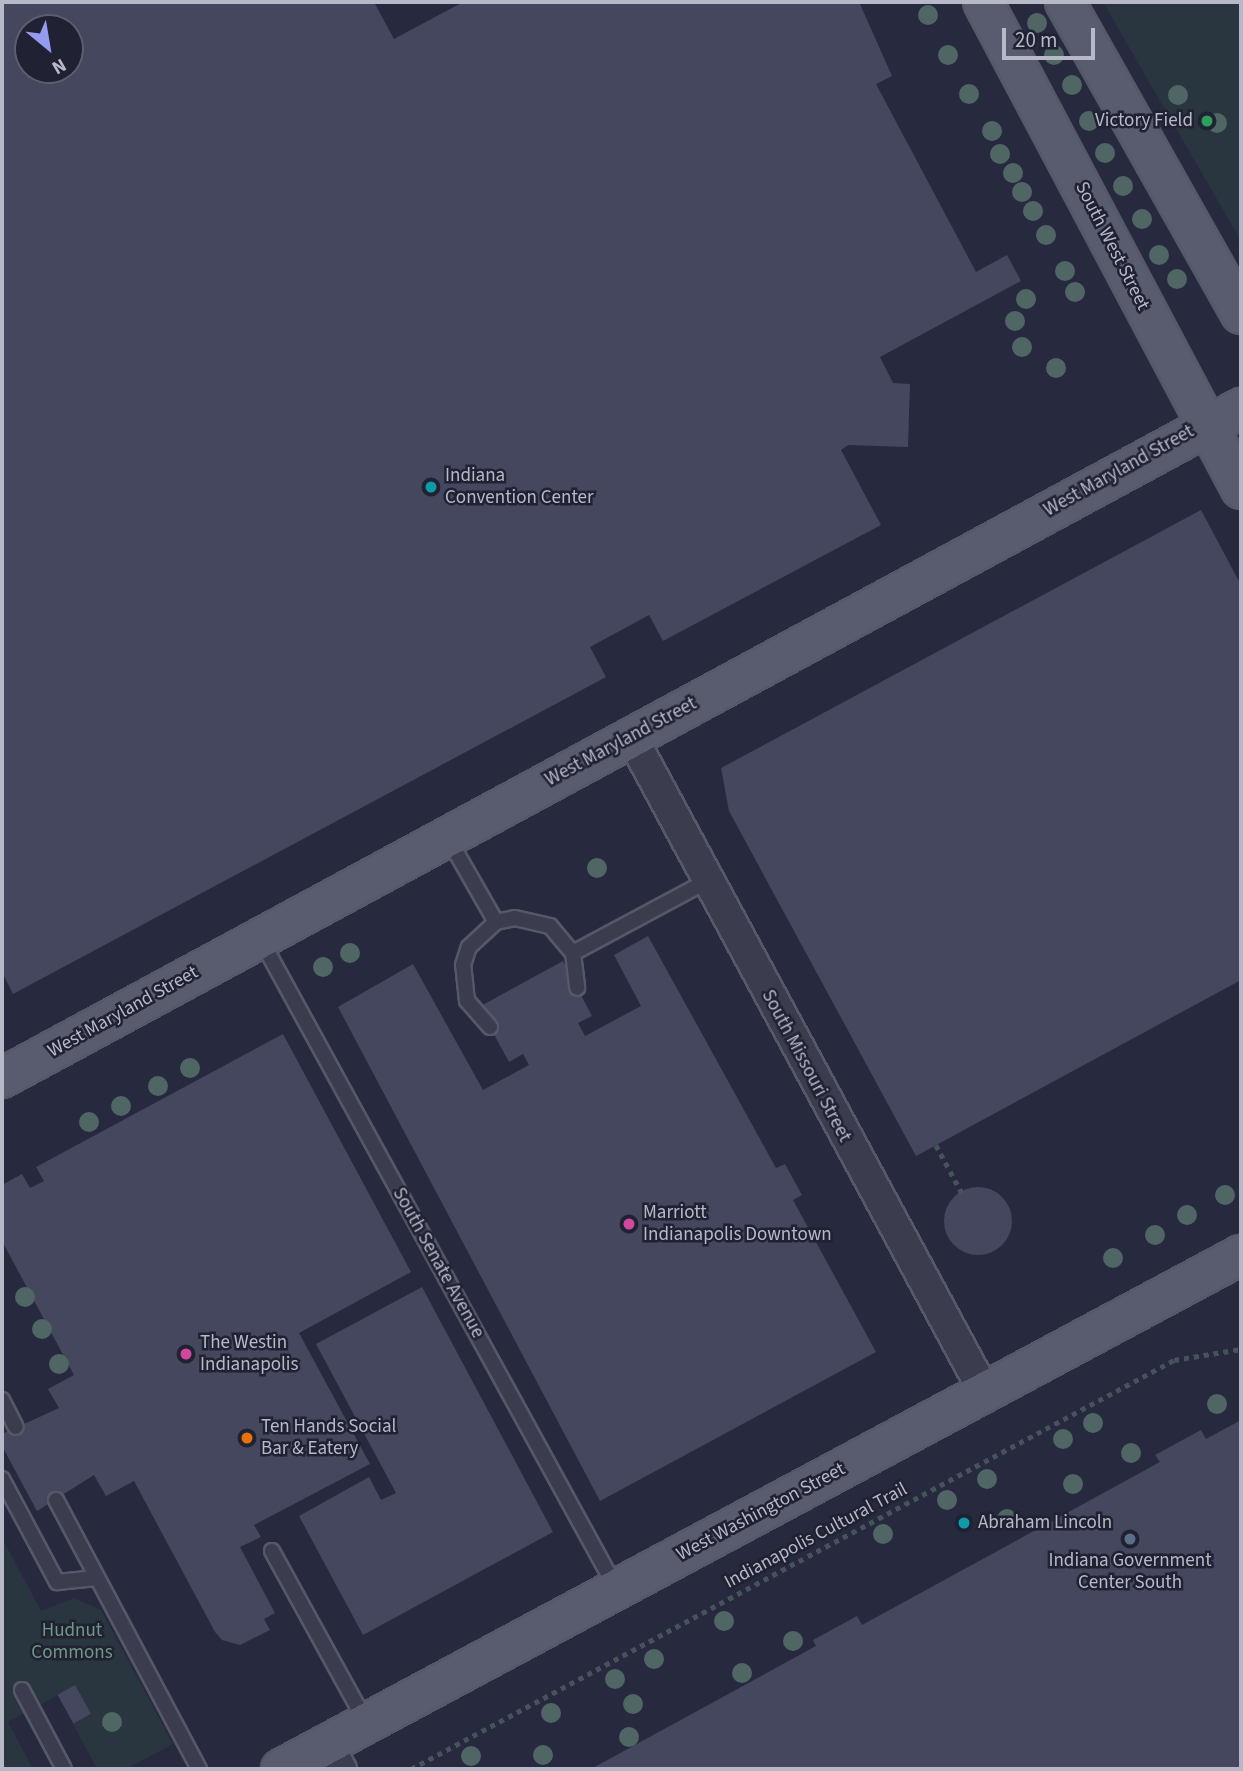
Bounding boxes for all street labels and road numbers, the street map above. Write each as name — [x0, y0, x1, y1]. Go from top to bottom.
street label: South West Street — [1070, 178, 1154, 314]
street label: West Maryland Street — [1040, 420, 1198, 522]
street label: West Maryland Street — [541, 692, 701, 792]
street label: West Maryland Street — [44, 961, 202, 1063]
street label: South Missouri Street — [756, 986, 856, 1146]
street label: South Senate Avenue — [387, 1184, 489, 1342]
street label: West Washington Street — [673, 1458, 849, 1566]
street label: Indianapolis Cultural Trail — [721, 1478, 911, 1594]

